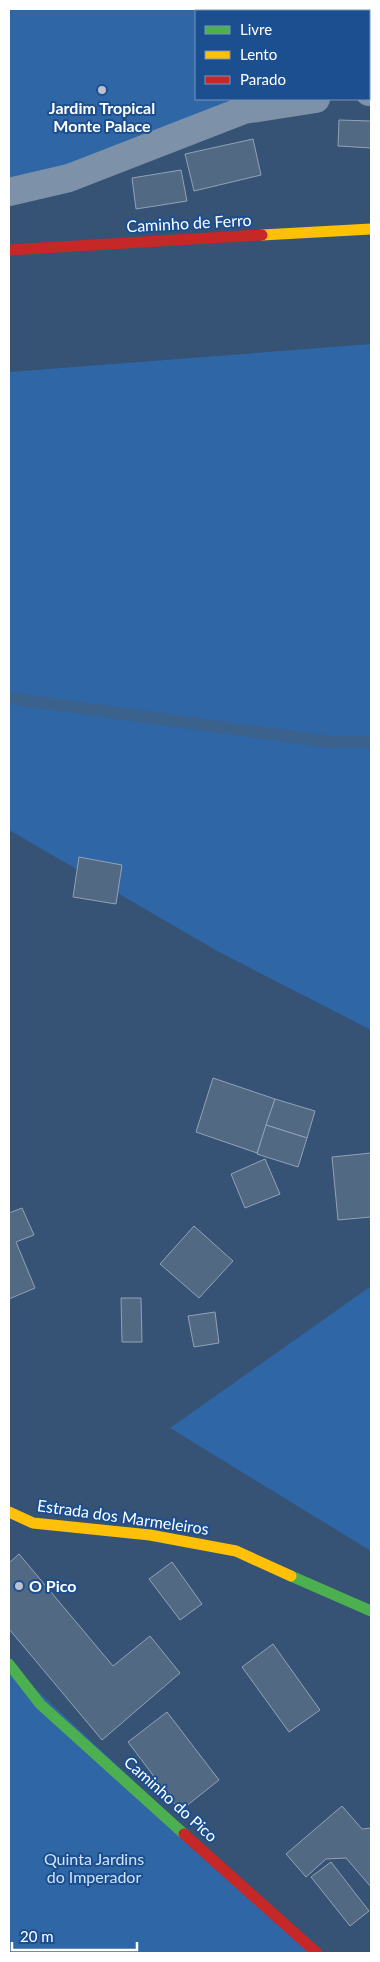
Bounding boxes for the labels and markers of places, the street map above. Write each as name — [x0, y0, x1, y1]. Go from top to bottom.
marker: Jardim Tropical Monte Palace — [96, 84, 108, 96]
place label: Jardim Tropical Monte Palace — [49, 98, 155, 135]
place label: O Pico — [29, 1576, 77, 1595]
marker: O Pico — [13, 1580, 25, 1592]

